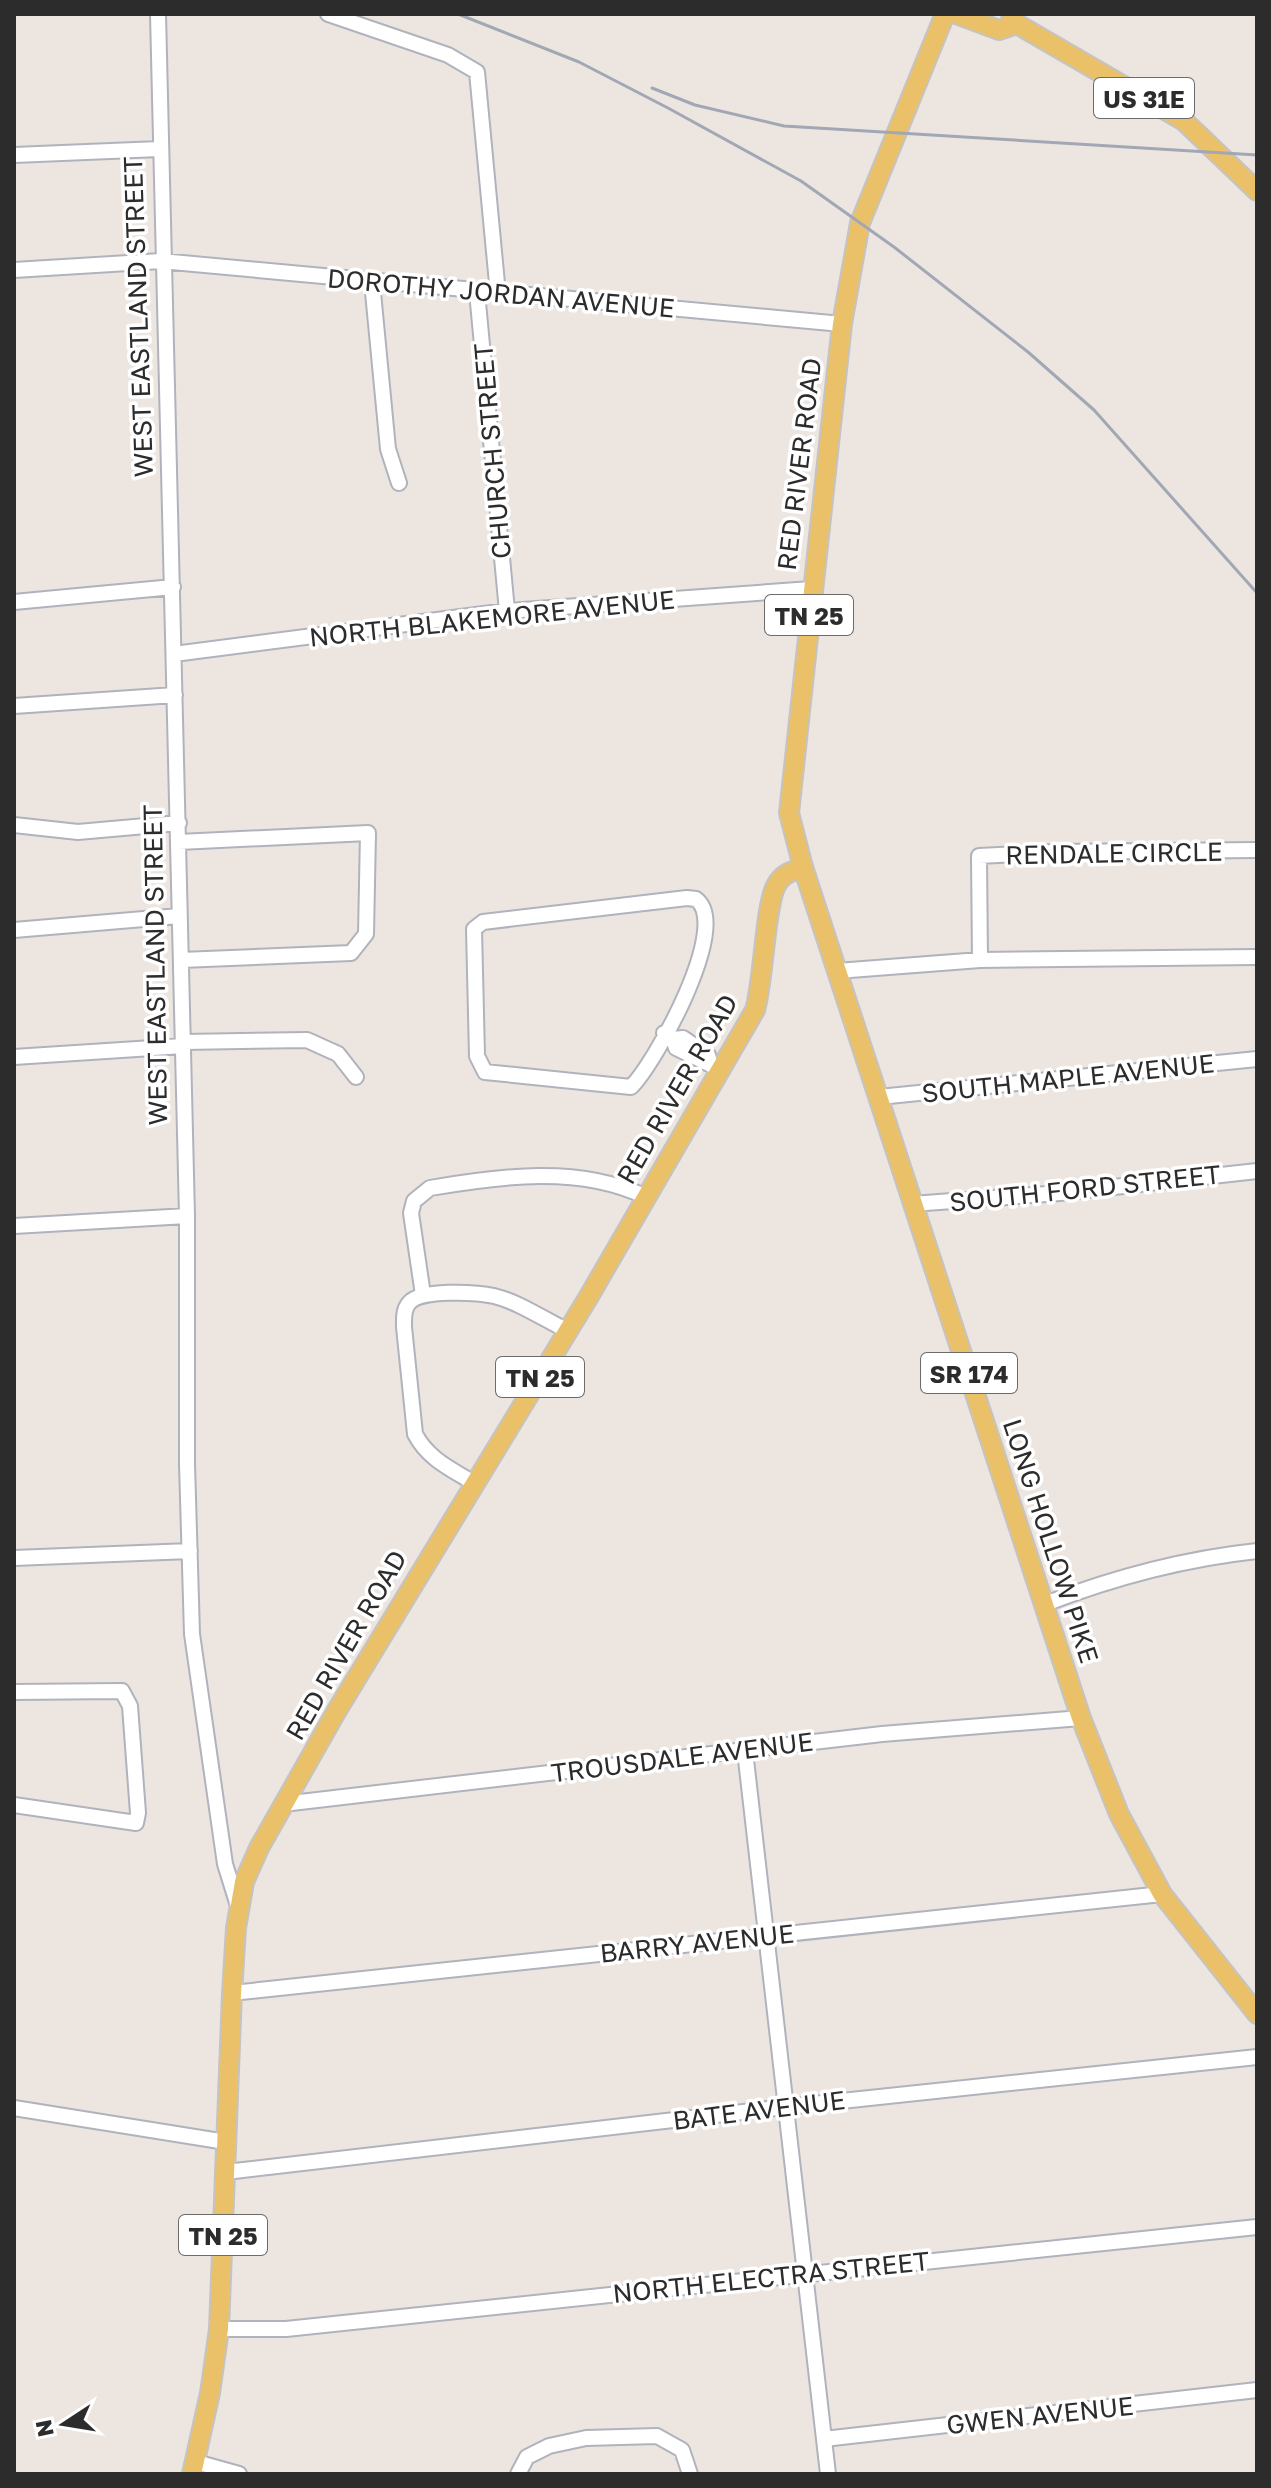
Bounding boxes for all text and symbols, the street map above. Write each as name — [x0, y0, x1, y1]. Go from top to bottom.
road number: US 31E — [1094, 78, 1194, 118]
street label: WEST EASTLAND STREET — [117, 156, 159, 478]
street label: DOROTHY JORDAN AVENUE — [326, 262, 676, 324]
street label: CHURCH STREET — [467, 342, 517, 560]
street label: RED RIVER ROAD — [771, 356, 827, 572]
street label: NORTH BLAKEMORE AVENUE — [308, 583, 676, 653]
road number: TN 25 — [765, 595, 853, 635]
street label: WEST EASTLAND STREET — [137, 804, 173, 1126]
street label: RENDALE CIRCLE — [1005, 836, 1223, 870]
street label: RED RIVER ROAD — [610, 989, 744, 1189]
street label: SOUTH MAPLE AVENUE — [920, 1047, 1216, 1109]
street label: SOUTH FORD STREET — [948, 1158, 1222, 1218]
road number: SR 174 — [921, 1353, 1017, 1393]
road number: TN 25 — [496, 1357, 584, 1397]
street label: LONG HOLLOW PIKE — [997, 1415, 1105, 1667]
street label: RED RIVER ROAD — [279, 1545, 413, 1745]
street label: TROUSDALE AVENUE — [549, 1726, 815, 1788]
street label: BARRY AVENUE — [598, 1917, 796, 1969]
street label: BATE AVENUE — [671, 2084, 847, 2136]
road number: TN 25 — [179, 2215, 267, 2255]
street label: NORTH ELECTRA STREET — [611, 2245, 931, 2309]
north arrow — [24, 2384, 104, 2464]
street label: GWEN AVENUE — [945, 2390, 1135, 2440]
text: N — [29, 2417, 59, 2439]

